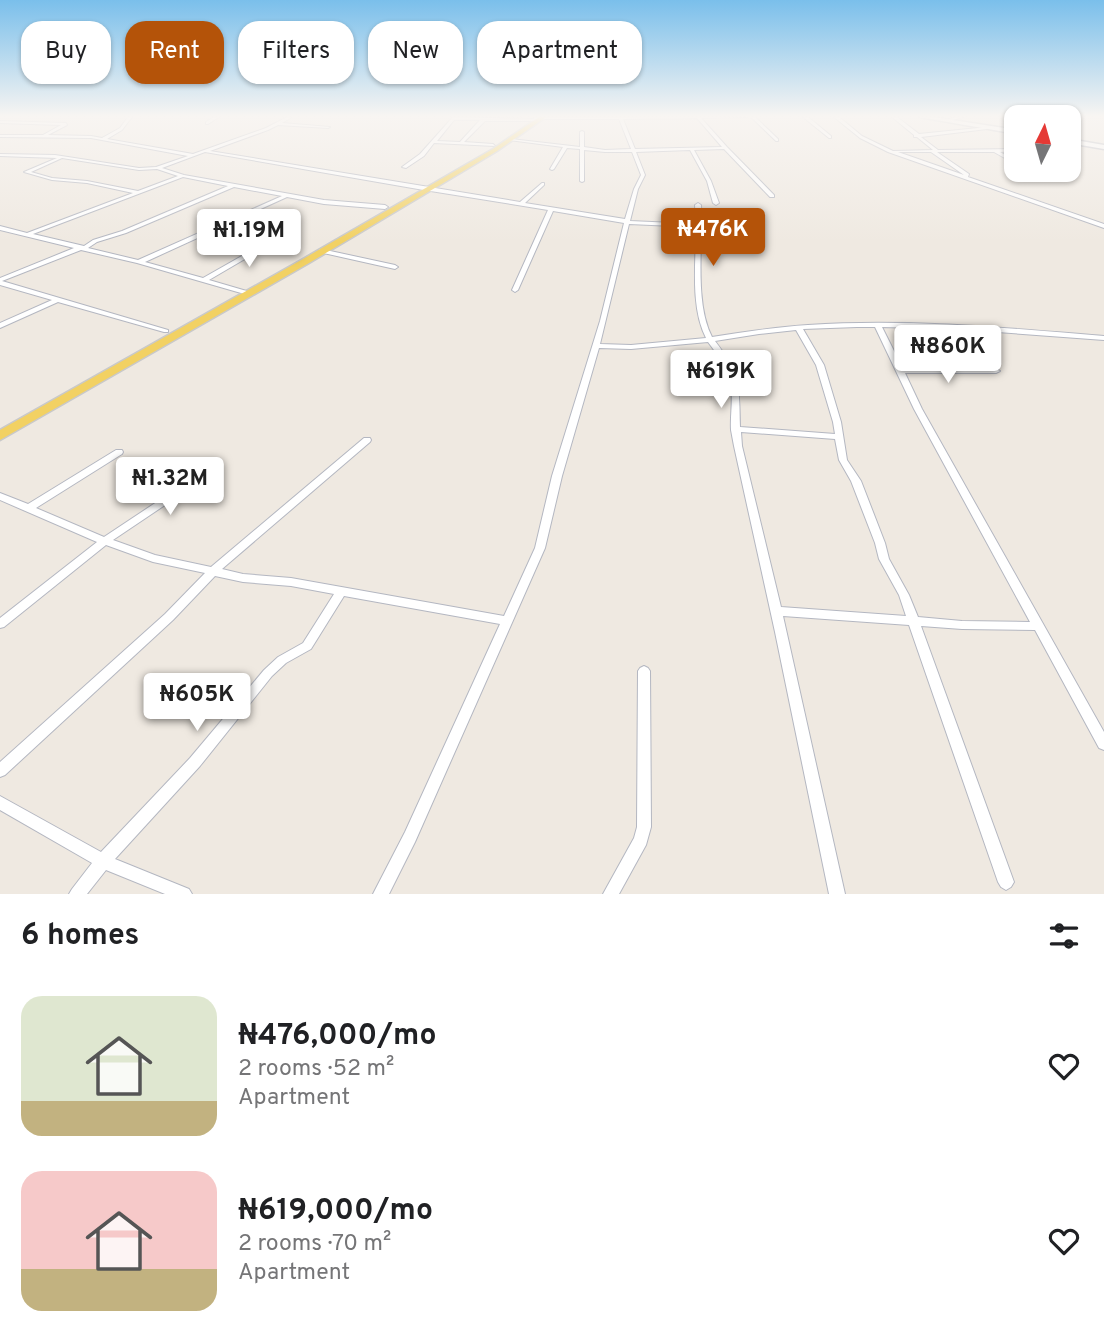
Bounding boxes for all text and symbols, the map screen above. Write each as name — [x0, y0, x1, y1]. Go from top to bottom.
chip: Buy — [21, 21, 111, 84]
chip: Rent — [125, 21, 224, 84]
chip: Filters — [238, 21, 354, 84]
chip: New — [368, 21, 463, 84]
chip: Apartment — [477, 21, 642, 84]
north arrow — [1004, 105, 1082, 182]
map controls — [1004, 105, 1081, 182]
pin: ₦476K — [664, 208, 762, 268]
pin: ₦1.19M — [192, 210, 306, 269]
text: ₦476K — [677, 216, 749, 245]
text: ₦1.19M — [213, 217, 285, 246]
pin: ₦860K — [899, 326, 997, 385]
text: ₦860K — [910, 333, 986, 362]
pin: ₦619K — [672, 350, 770, 410]
text: ₦619K — [686, 358, 756, 387]
pin: ₦1.32M — [113, 458, 227, 517]
text: ₦1.32M — [132, 465, 208, 494]
pin: ₦605K — [148, 674, 246, 733]
text: ₦605K — [160, 681, 234, 710]
icon: filters — [1045, 917, 1083, 955]
text: 6 homes — [21, 918, 139, 955]
text: ₦476,000/mo — [238, 1018, 436, 1055]
icon: home — [77, 1024, 161, 1108]
icon: heart — [1045, 1047, 1083, 1085]
text: 2 rooms · 52 m² — [238, 1055, 394, 1084]
text: Apartment — [238, 1084, 350, 1113]
text: ₦619,000/mo — [238, 1193, 433, 1230]
icon: home — [77, 1199, 161, 1283]
icon: heart — [1045, 1222, 1083, 1260]
text: 2 rooms · 70 m² — [238, 1230, 391, 1259]
text: Apartment — [238, 1259, 350, 1288]

